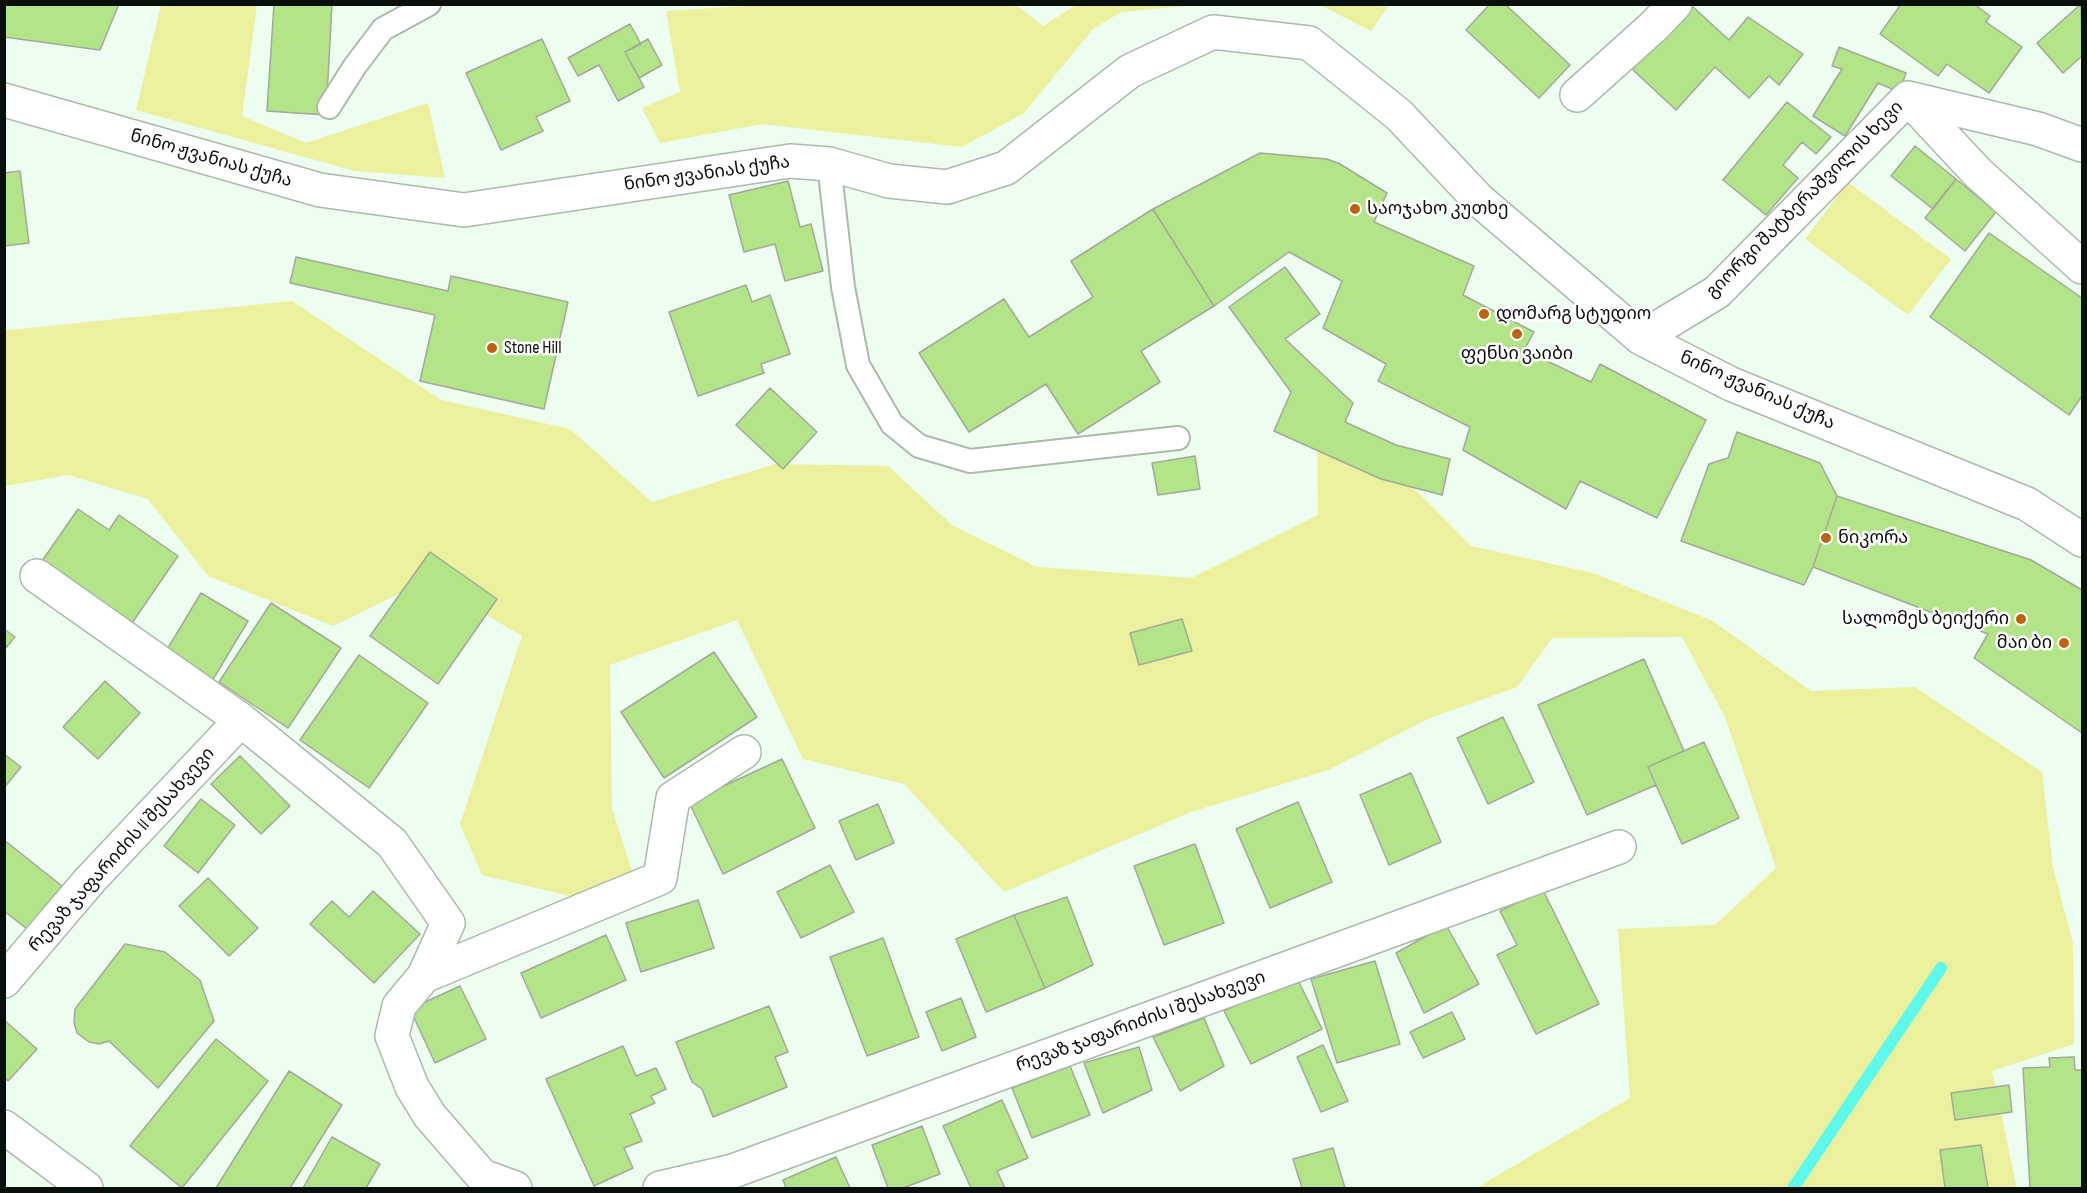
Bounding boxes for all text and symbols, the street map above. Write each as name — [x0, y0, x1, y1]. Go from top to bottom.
street label: გიორგი შატბერაშვილის ხევი — [1702, 97, 1908, 303]
street label: ნინო ჟვანიას ქუჩა — [128, 126, 294, 192]
street label: ნინო ჟვანიას ქუჩა — [623, 152, 791, 196]
place label: საოჯახო კუთხე — [1367, 198, 1509, 220]
marker: საოჯახო კუთხე — [1348, 202, 1362, 216]
place label: დომარგ სტუდიო — [1496, 303, 1651, 325]
marker: დომარგ სტუდიო — [1477, 307, 1491, 321]
marker: ფენსი ვაიბი — [1510, 327, 1524, 341]
place label: Stone Hill — [504, 337, 562, 359]
marker: Stone Hill — [485, 341, 499, 355]
place label: ფენსი ვაიბი — [1461, 343, 1573, 365]
street label: ნინო ჟვანიას ქუჩა — [1676, 347, 1838, 435]
place label: ნიკორა — [1838, 527, 1908, 549]
marker: ნიკორა — [1819, 531, 1833, 545]
place label: სალომეს ბეიქერი — [1842, 608, 2009, 630]
marker: სალომეს ბეიქერი — [2014, 612, 2028, 626]
place label: მაი ბი — [1997, 632, 2052, 654]
marker: მაი ბი — [2057, 636, 2071, 650]
street label: რევაზ ჯაფარიძის II შესახვევი — [24, 743, 220, 957]
street label: რევაზ ჯაფარიძის I შესახვევი — [1013, 967, 1269, 1077]

